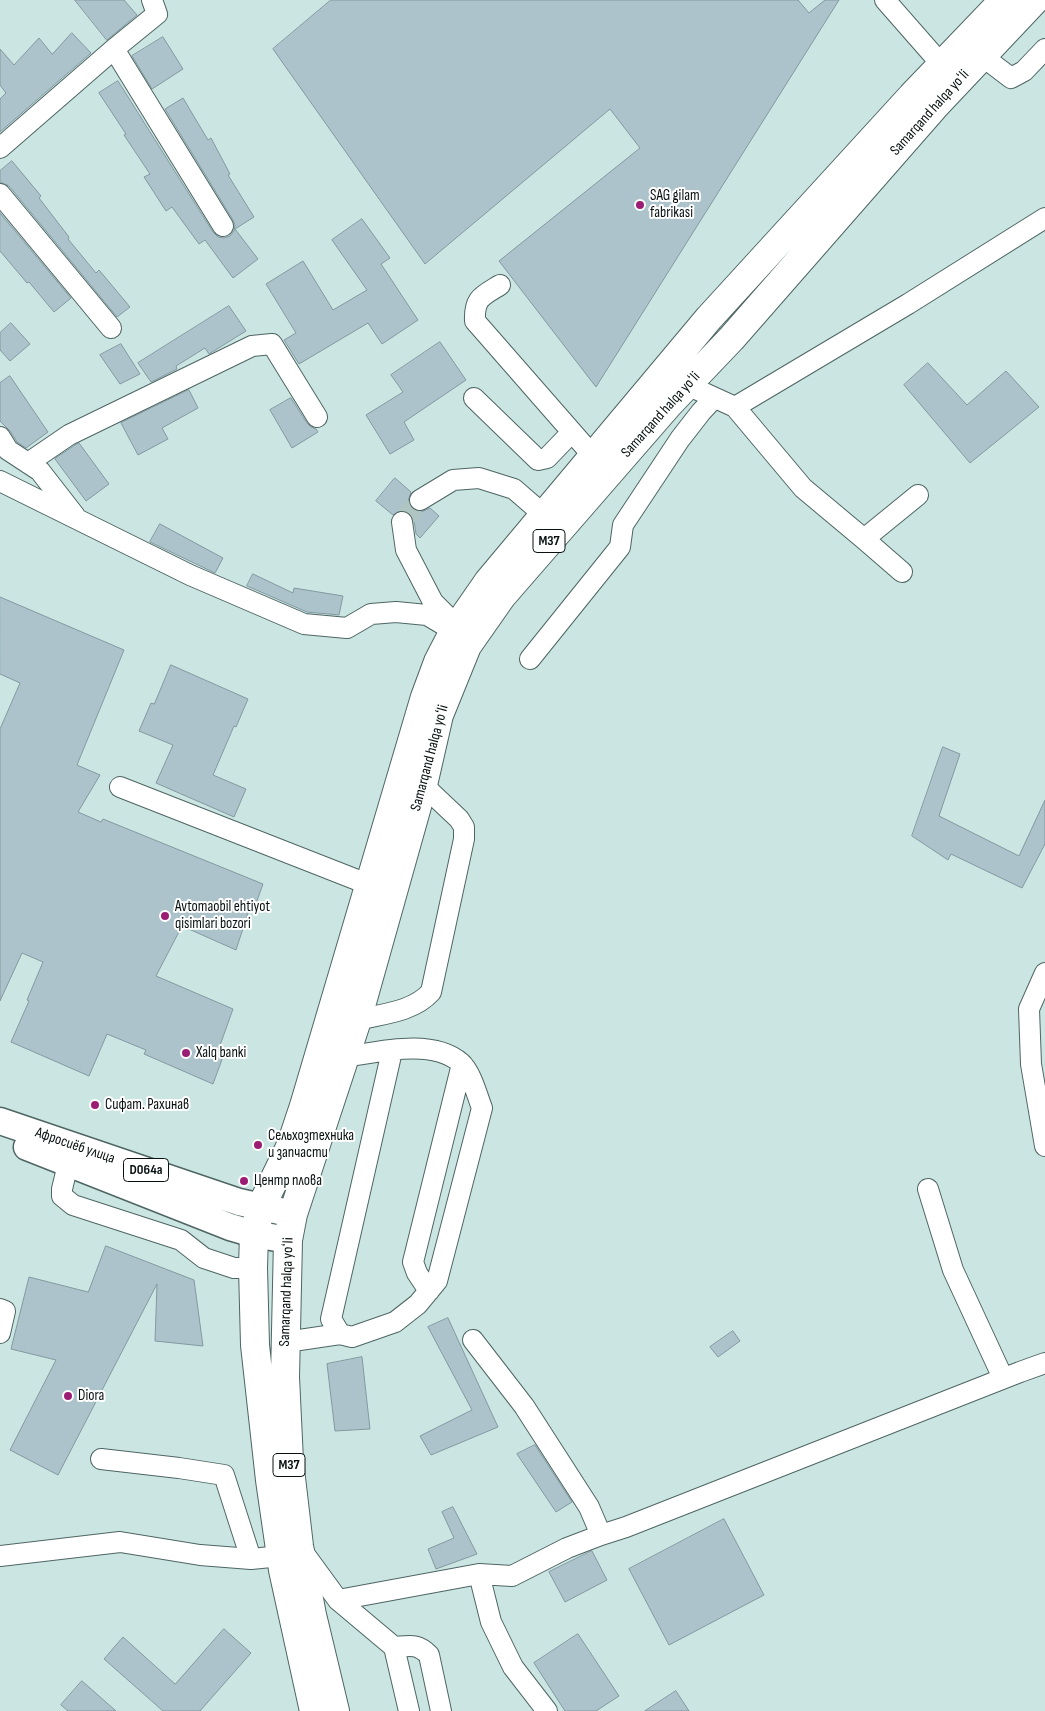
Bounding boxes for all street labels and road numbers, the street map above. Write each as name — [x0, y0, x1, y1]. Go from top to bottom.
street label: Samarqand halqa yoʻli — [887, 66, 973, 160]
street label: Samarqand halqa yoʻli — [618, 368, 704, 462]
road number: M37 — [533, 530, 565, 552]
street label: Samarqand halqa yoʻli — [407, 703, 453, 813]
street label: Афросиёб улица — [33, 1124, 117, 1168]
road number: D064a — [124, 1158, 168, 1182]
street label: Samarqand halqa yoʻli — [276, 1237, 298, 1347]
road number: M37 — [273, 1454, 305, 1476]

